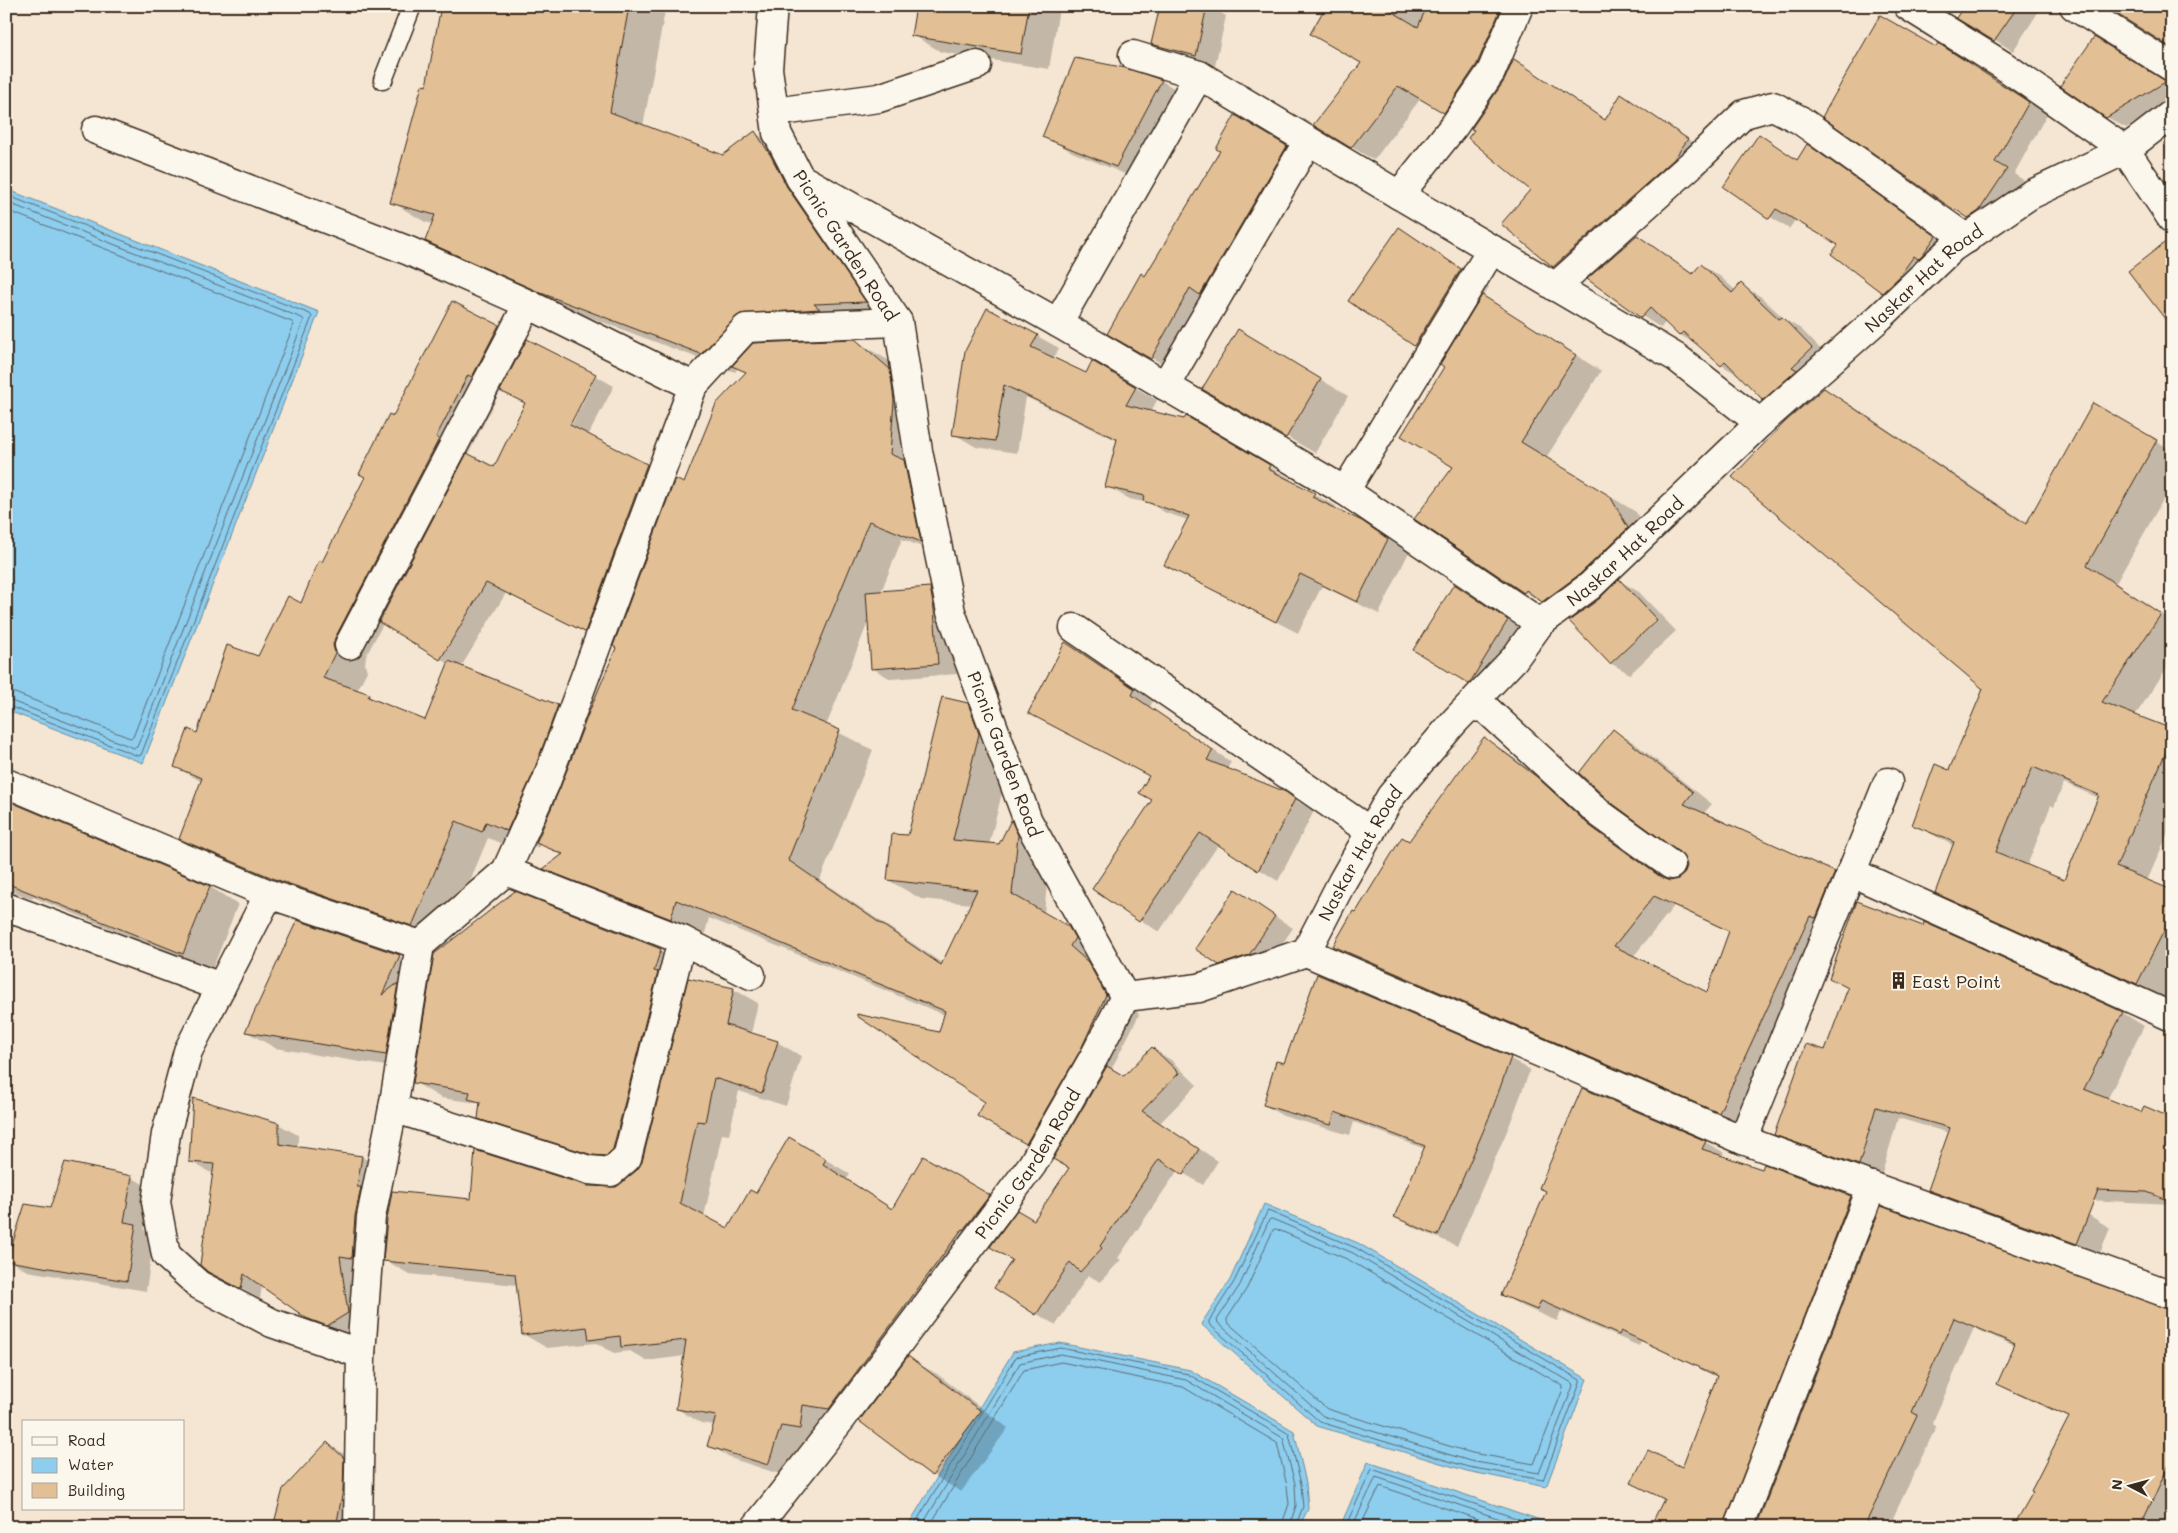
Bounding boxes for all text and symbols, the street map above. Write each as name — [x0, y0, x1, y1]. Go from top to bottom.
street label: Picnic Garden Road — [788, 165, 904, 325]
street label: Naskar Hat Road — [1859, 219, 1987, 337]
street label: Naskar Hat Road — [1561, 491, 1688, 612]
street label: Picnic Garden Road — [962, 668, 1048, 840]
street label: Naskar Hat Road — [1312, 780, 1407, 925]
place label: East Point — [1912, 969, 2001, 993]
building icon: East Point — [1888, 971, 1908, 991]
street label: Picnic Garden Road — [969, 1084, 1086, 1243]
legend — [22, 1420, 185, 1510]
text: Road — [68, 1430, 105, 1450]
text: Water — [68, 1454, 114, 1474]
north arrow — [2106, 1460, 2156, 1510]
text: N — [2107, 1478, 2127, 1491]
text: Building — [68, 1480, 125, 1500]

